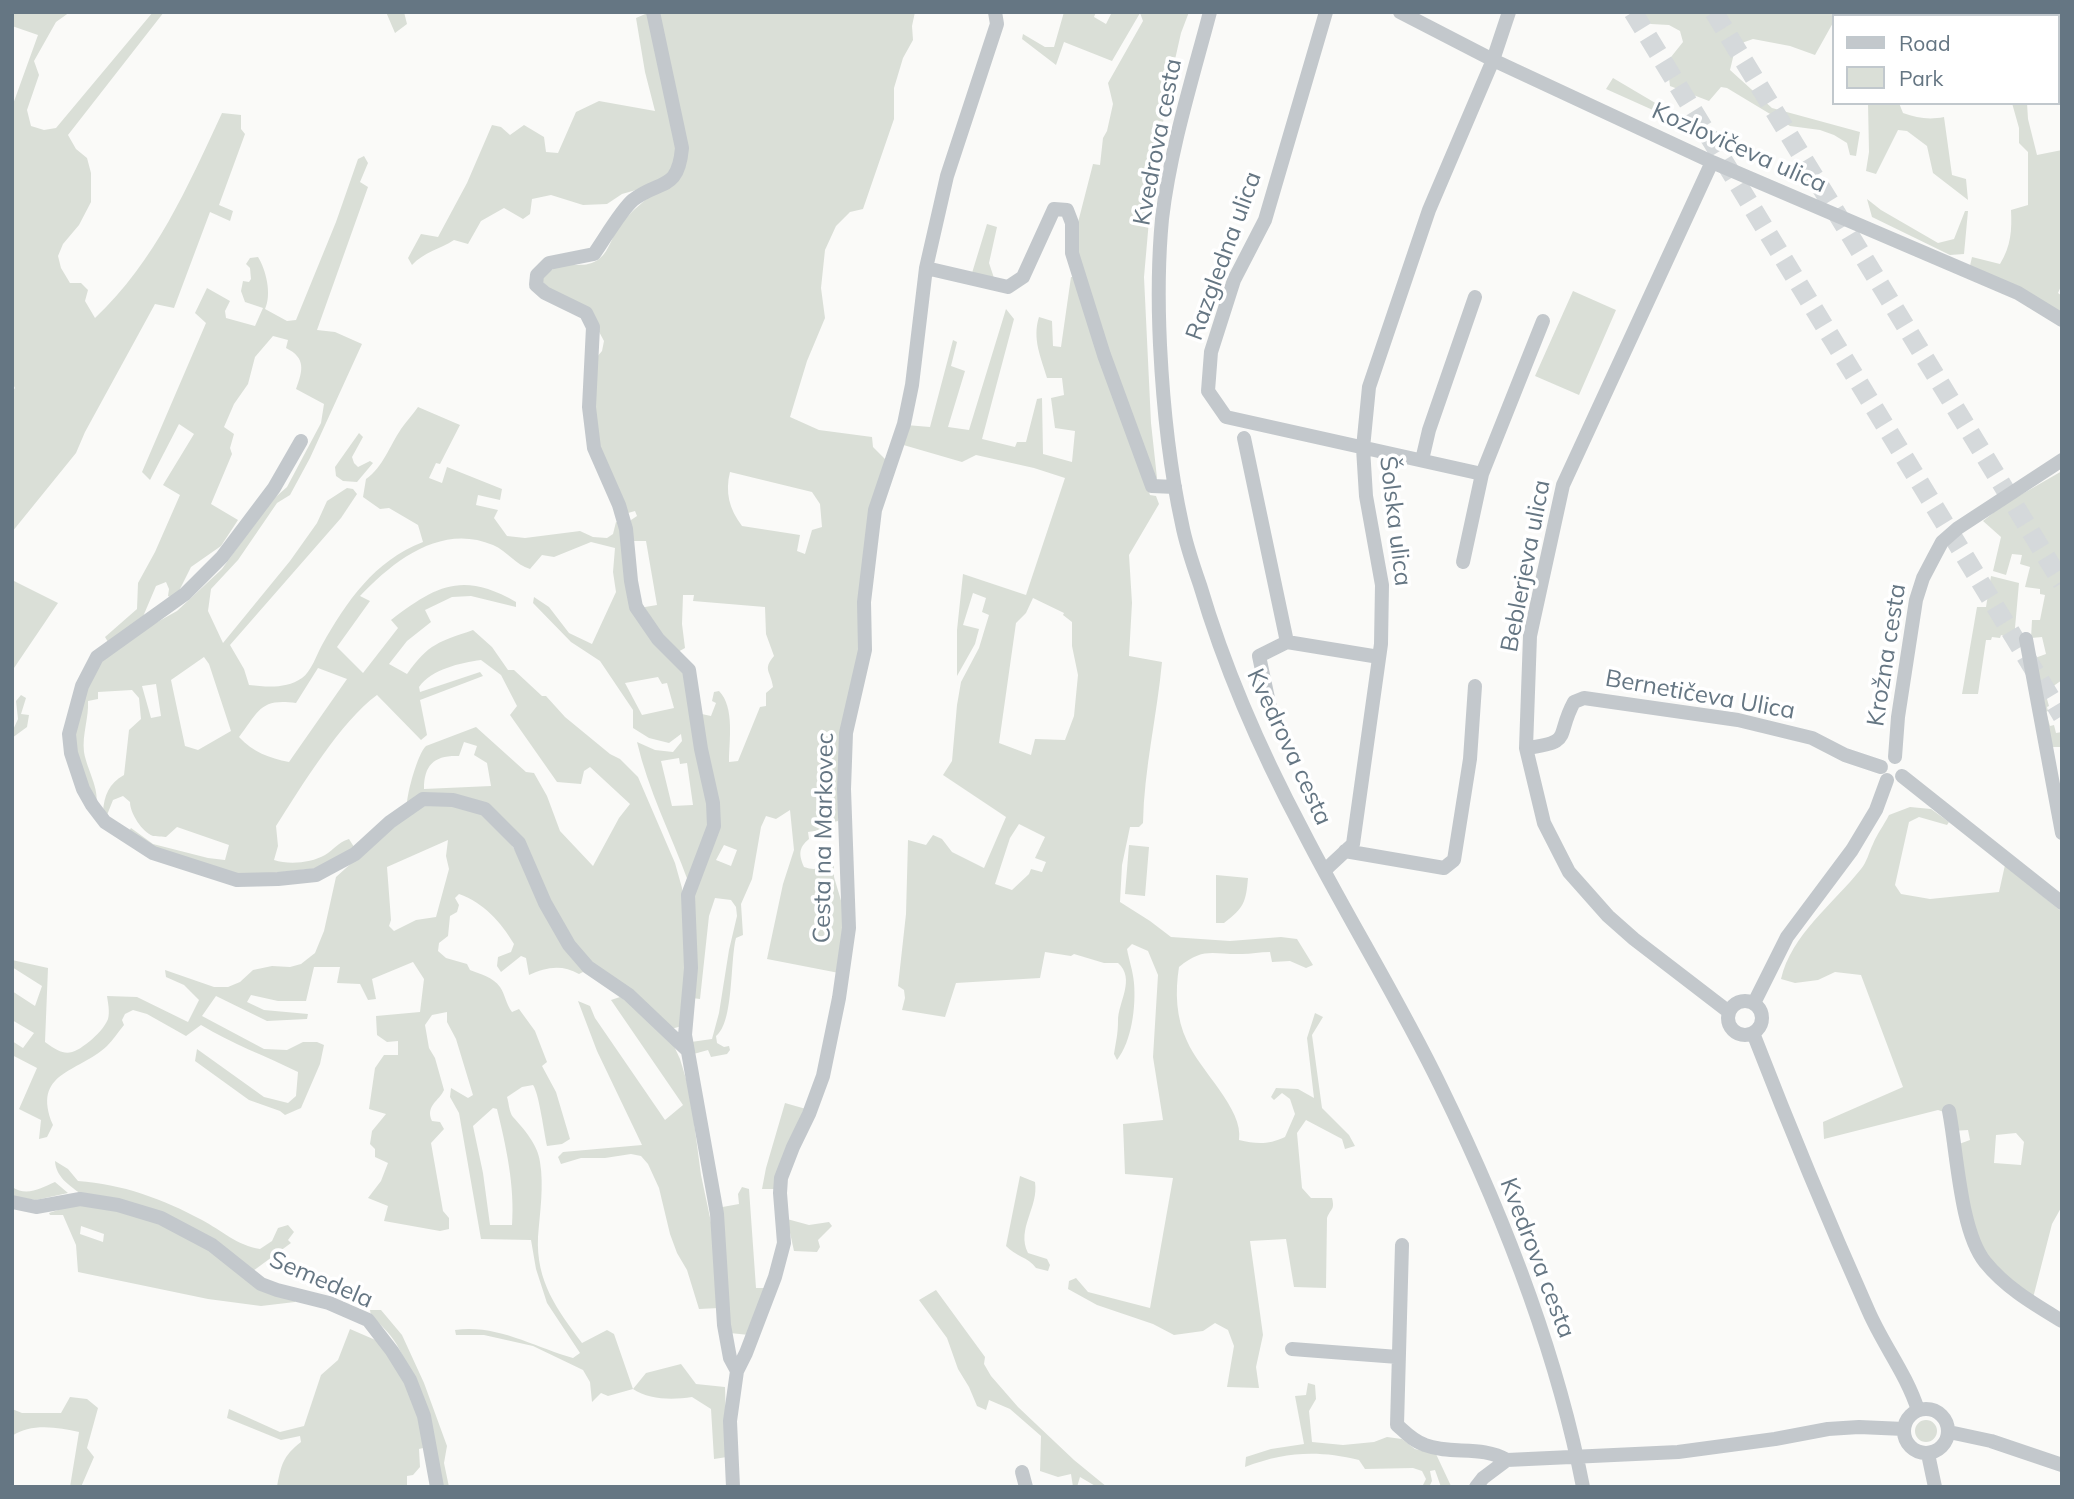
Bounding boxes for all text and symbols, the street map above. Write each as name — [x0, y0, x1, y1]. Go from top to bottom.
legend — [1832, 14, 2060, 105]
text: Road — [1899, 30, 1950, 56]
street label: Kvedrova cesta — [1128, 56, 1188, 228]
text: Park — [1899, 65, 1943, 91]
street label: Kozlovičeva ulica — [1647, 97, 1831, 199]
street label: Razgledna ulica — [1180, 168, 1268, 344]
street label: Šolska ulica — [1373, 454, 1417, 588]
street label: Beblerjeva ulica — [1495, 478, 1557, 654]
street label: Krožna cesta — [1862, 582, 1912, 728]
street label: Kvedrova cesta — [1240, 664, 1338, 830]
street label: Bernetičeva Ulica — [1603, 664, 1797, 726]
street label: Cesta na Markovec — [808, 732, 840, 944]
street label: Kvedrova cesta — [1493, 1174, 1581, 1342]
street label: Semedela — [265, 1245, 377, 1315]

